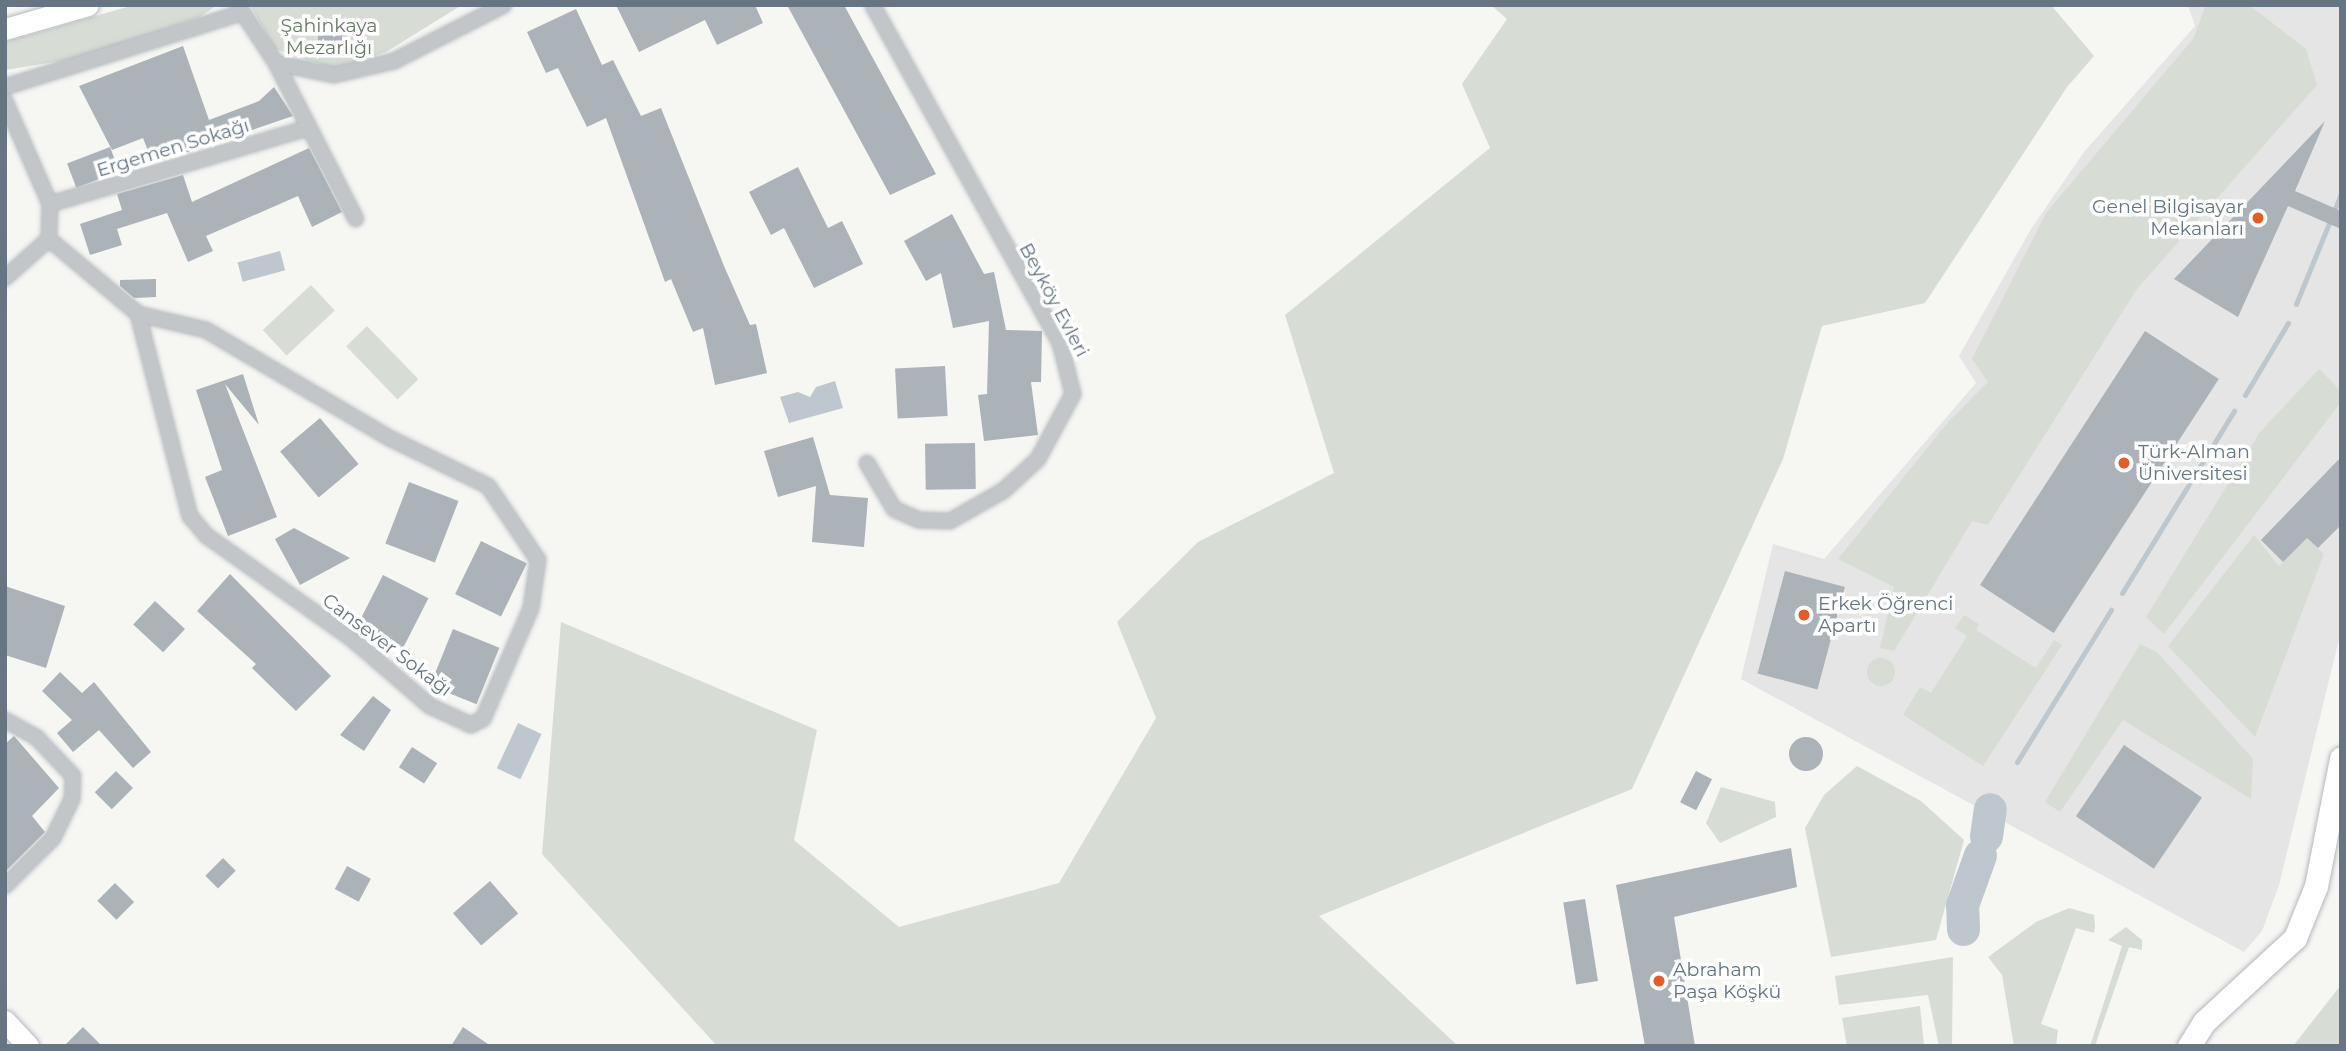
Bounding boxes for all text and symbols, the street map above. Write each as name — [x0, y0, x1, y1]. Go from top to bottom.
park label: Şahinkaya Mezarlığı — [281, 15, 377, 59]
street label: Ergemen Sokağı — [94, 114, 252, 182]
place label: Genel Bilgisayar Mekanları — [2092, 196, 2244, 240]
marker: Genel Bilgisayar Mekanları — [2250, 210, 2266, 226]
street label: Beyköy Evleri — [1014, 239, 1094, 361]
place label: Türk-Alman Üniversitesi — [2138, 441, 2250, 485]
marker: Türk-Alman Üniversitesi — [2116, 455, 2132, 471]
street label: Cansever Sokağı — [318, 589, 456, 701]
place label: Erkek Öğrenci Apartı — [1818, 593, 1953, 637]
marker: Erkek Öğrenci Apartı — [1796, 607, 1812, 623]
place label: Abraham Paşa Köşkü — [1673, 959, 1781, 1003]
marker: Abraham Paşa Köşkü — [1651, 973, 1667, 989]

